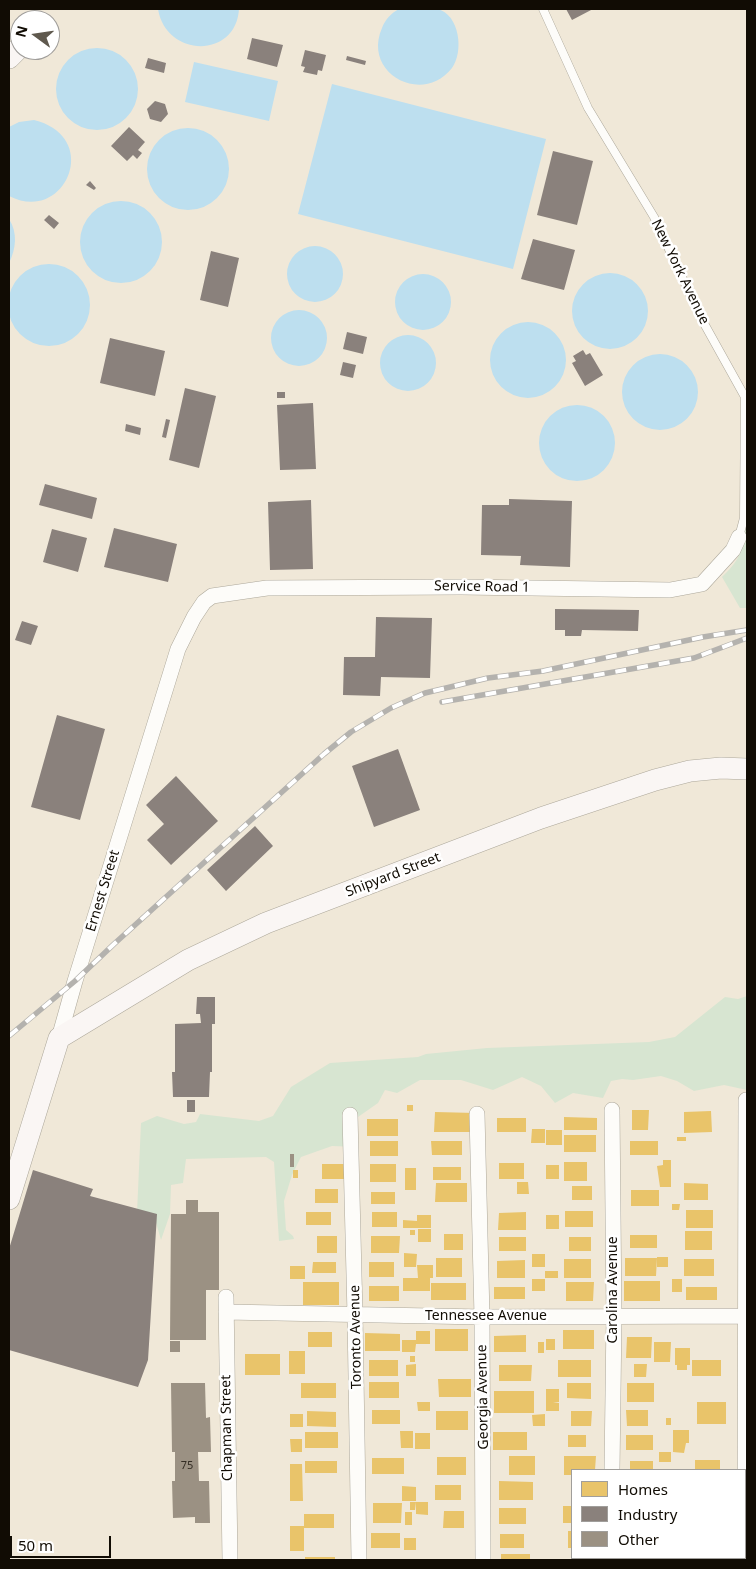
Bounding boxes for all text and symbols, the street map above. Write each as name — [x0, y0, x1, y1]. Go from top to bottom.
north arrow — [10, 10, 60, 60]
text: N — [10, 24, 32, 39]
street label: New York Avenue — [647, 217, 713, 327]
street label: Service Road 1 — [434, 578, 530, 596]
street label: Ernest Street — [83, 848, 123, 934]
street label: Shipyard Street — [343, 849, 443, 901]
street label: Carolina Avenue — [605, 1236, 621, 1344]
street label: Toronto Avenue — [347, 1285, 365, 1389]
street label: Tennessee Avenue — [425, 1308, 547, 1324]
street label: Georgia Avenue — [474, 1344, 492, 1450]
street label: Chapman Street — [218, 1375, 236, 1481]
house number: 75 — [181, 1459, 193, 1473]
legend — [571, 1469, 746, 1559]
text: Homes — [618, 1479, 668, 1499]
text: Industry — [618, 1504, 677, 1524]
scale bar — [12, 1526, 114, 1558]
text: Other — [618, 1529, 659, 1549]
text: 50 m — [18, 1535, 53, 1555]

